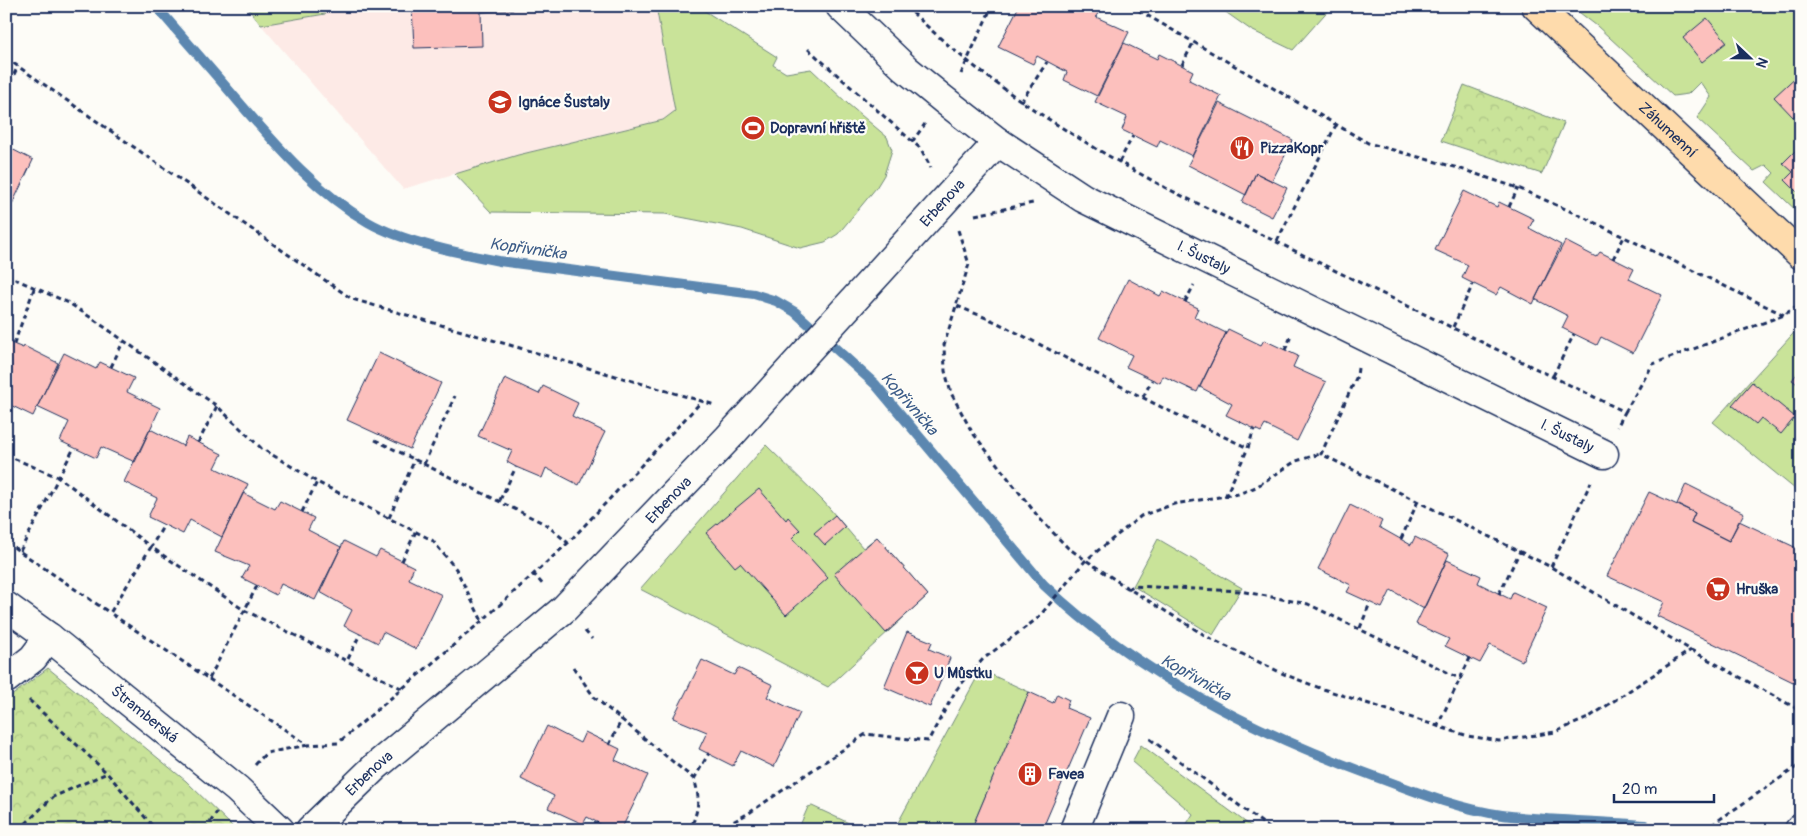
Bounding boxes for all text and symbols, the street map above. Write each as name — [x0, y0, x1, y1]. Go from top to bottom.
north arrow — [1724, 32, 1774, 82]
text: N — [1752, 55, 1771, 70]
school or university icon: Ignáce Šustaly — [487, 89, 513, 115]
place label: Ignáce Šustaly — [518, 93, 610, 112]
street label: Záhumenní — [1634, 98, 1701, 162]
sports icon: Dopravní hřiště — [740, 115, 766, 141]
place label: Dopravní hřiště — [770, 119, 866, 138]
restaurant icon: PizzaKopr — [1229, 135, 1255, 161]
place label: PizzaKopr — [1260, 139, 1324, 158]
street label: Erbenova — [916, 175, 969, 231]
water label: Kopřivnička — [488, 234, 569, 264]
street label: I. Šustaly — [1174, 237, 1234, 279]
water label: Kopřivnička — [876, 368, 943, 440]
street label: I. Šustaly — [1537, 415, 1597, 458]
street label: Erbenova — [642, 473, 696, 528]
supermarket icon: Hruška — [1705, 576, 1731, 602]
place label: Hruška — [1736, 580, 1778, 599]
water label: Kopřivnička — [1157, 650, 1235, 707]
bar icon: U Můstku — [904, 660, 930, 686]
place label: U Můstku — [934, 664, 993, 683]
street label: Štramberská — [107, 682, 182, 747]
street label: Erbenova — [342, 747, 397, 800]
building icon: Favea — [1017, 761, 1043, 787]
place label: Favea — [1048, 765, 1084, 784]
scale bar — [1614, 771, 1714, 803]
text: 20 m — [1622, 780, 1657, 799]

